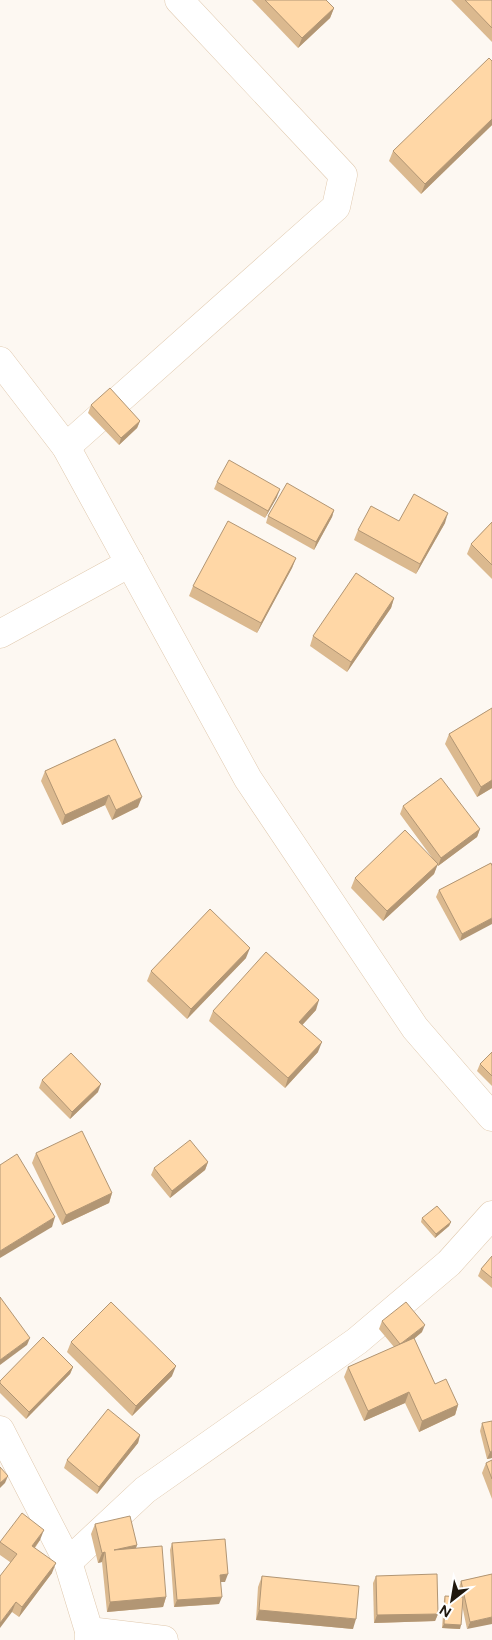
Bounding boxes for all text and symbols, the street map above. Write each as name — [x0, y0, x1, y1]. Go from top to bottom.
north arrow — [427, 1575, 477, 1625]
text: N — [437, 1601, 455, 1621]

